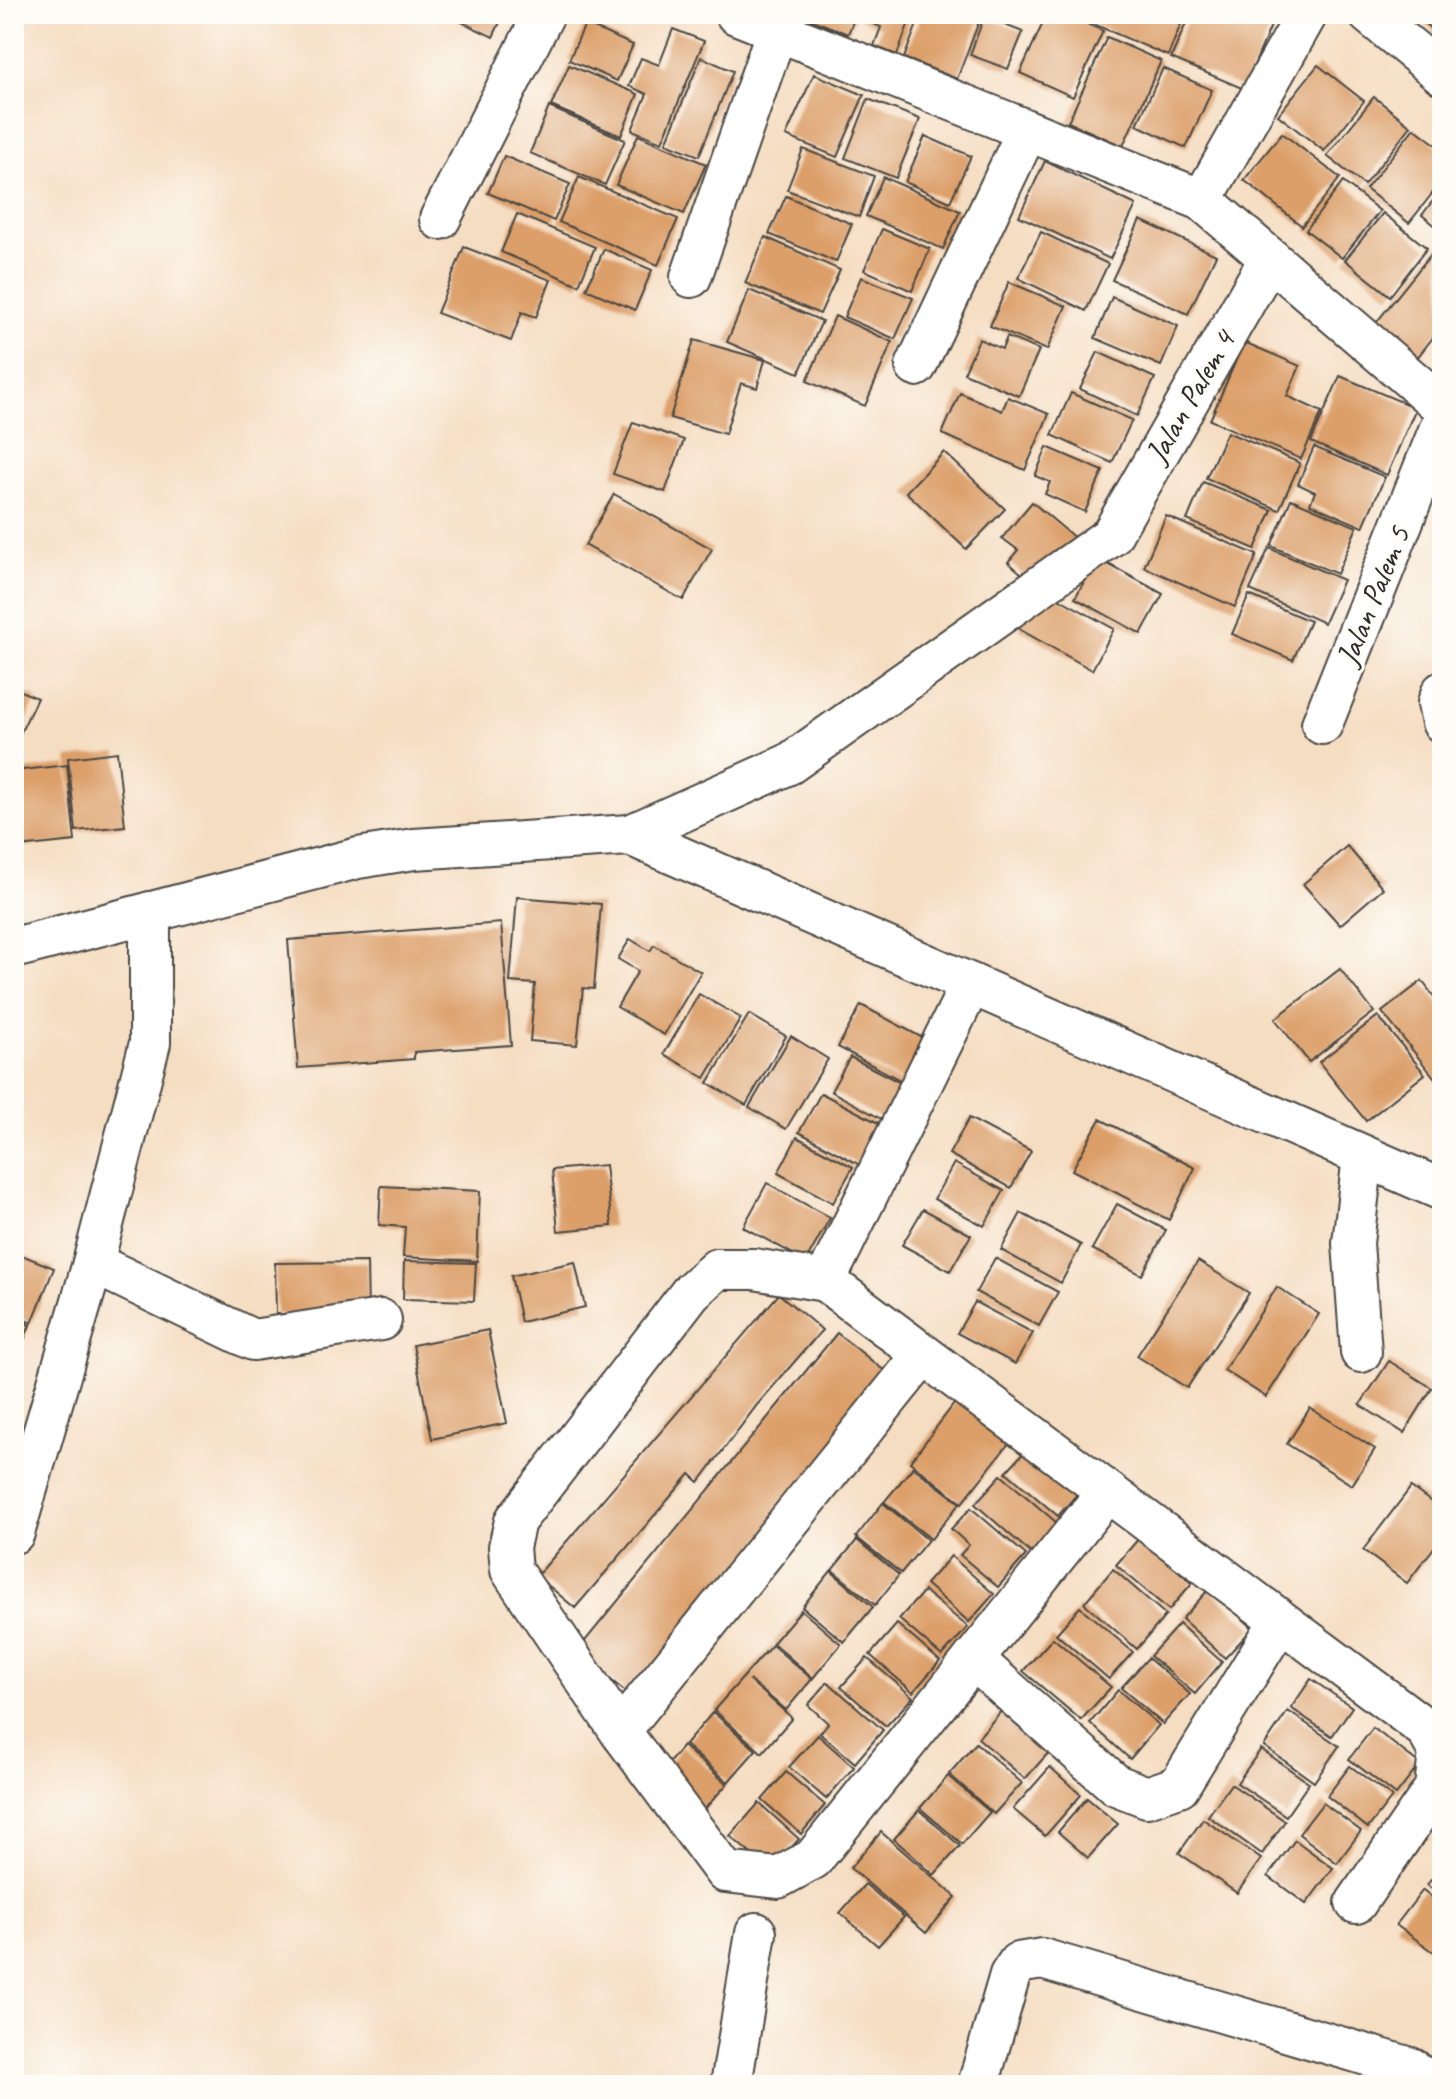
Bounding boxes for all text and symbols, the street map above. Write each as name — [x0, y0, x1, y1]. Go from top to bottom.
street label: Jalan Palem 4 — [1135, 320, 1246, 472]
street label: Jalan Palem 5 — [1326, 519, 1420, 673]

